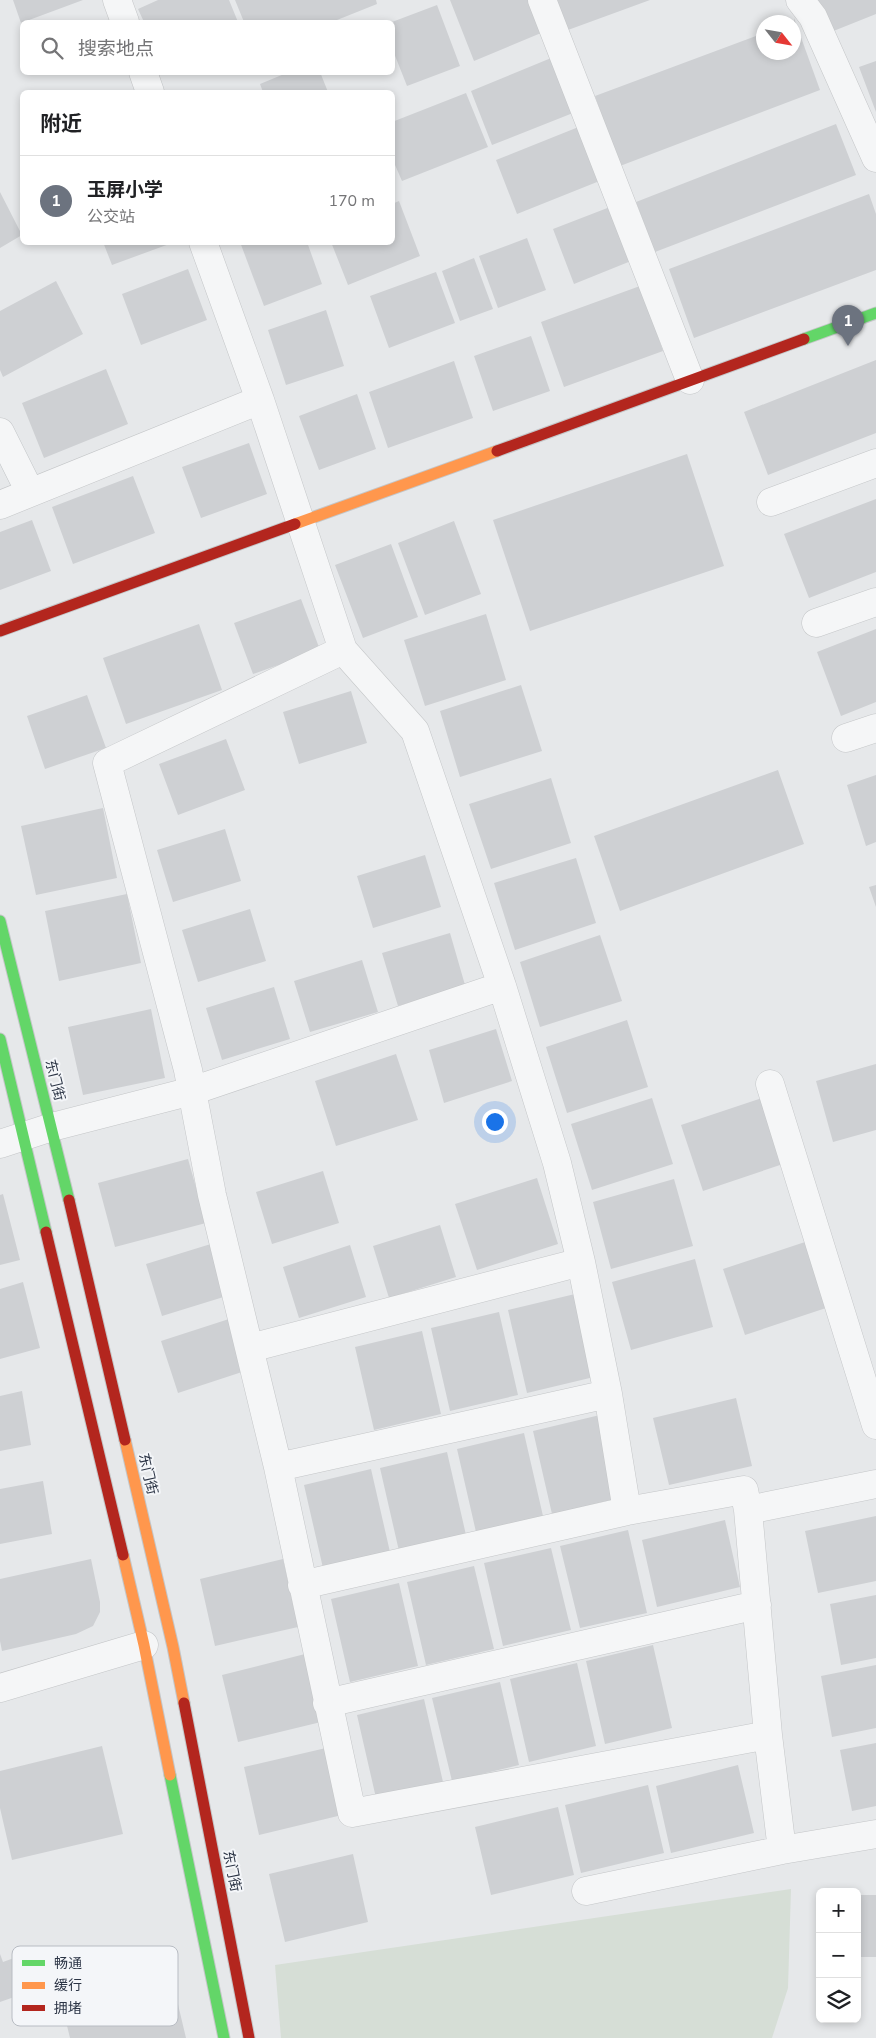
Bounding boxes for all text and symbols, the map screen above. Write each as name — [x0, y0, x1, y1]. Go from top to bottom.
north arrow — [756, 15, 801, 60]
search box — [20, 20, 395, 75]
icon: search — [38, 34, 66, 62]
text: 搜索地点 — [78, 36, 154, 62]
text: 附近 — [40, 110, 82, 138]
text: 玉屏小学 — [87, 177, 163, 203]
text: 1 — [51, 190, 61, 212]
text: 170 m — [328, 190, 375, 212]
text: 公交站 — [87, 206, 135, 228]
pin: 1 — [832, 305, 864, 346]
street label: 东门街 — [41, 1057, 69, 1103]
your location — [482, 1109, 508, 1135]
street label: 东门街 — [134, 1451, 162, 1497]
street label: 东门街 — [219, 1849, 245, 1893]
map controls — [816, 1888, 861, 2023]
button: + — [816, 1888, 861, 1933]
button: − — [816, 1933, 861, 1978]
legend — [12, 1946, 178, 2026]
text: 畅通 — [54, 1954, 82, 1973]
text: 缓行 — [54, 1976, 82, 1995]
button: layers — [816, 1978, 861, 2023]
text: 拥堵 — [54, 1999, 82, 2018]

